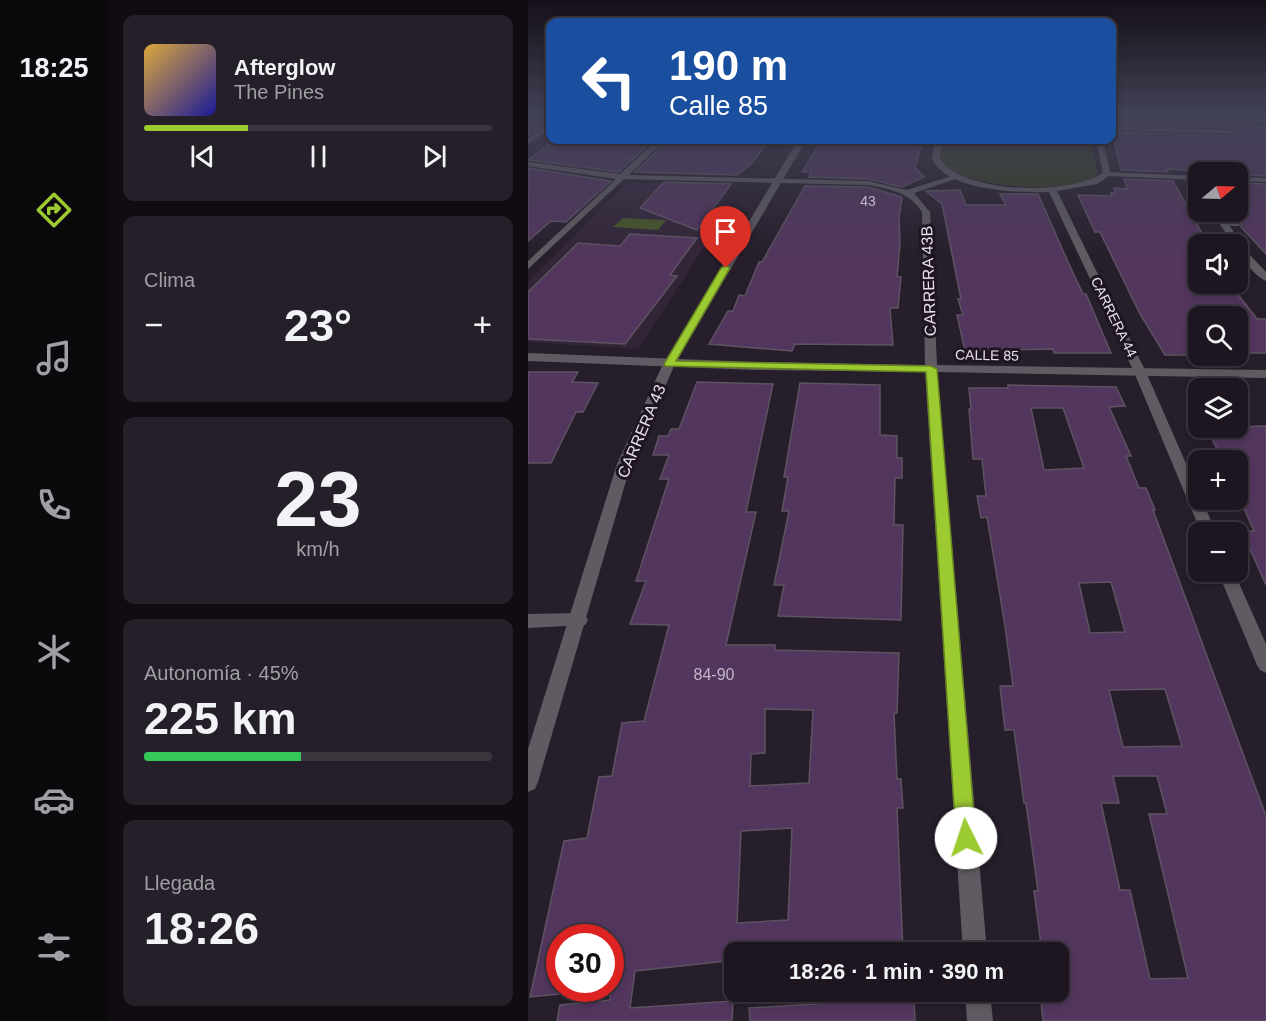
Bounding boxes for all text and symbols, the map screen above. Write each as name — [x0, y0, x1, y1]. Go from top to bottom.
icon: left — [570, 42, 648, 120]
text: 190 m — [669, 42, 788, 89]
text: 18:25 — [19, 53, 89, 83]
text: Afterglow — [234, 55, 335, 80]
text: The Pines — [234, 81, 324, 103]
text: Calle 85 — [669, 91, 768, 121]
icon: previous — [186, 140, 219, 173]
icon: pause — [302, 140, 335, 173]
icon: next — [418, 140, 451, 173]
north arrow — [1188, 162, 1248, 222]
map controls — [1188, 162, 1248, 582]
icon: directions — [33, 189, 75, 231]
house number: 43 — [860, 193, 876, 209]
pin — [700, 206, 751, 268]
icon: arrive — [709, 215, 742, 248]
street label: CARRERA 43B — [918, 226, 939, 336]
button: sound — [1188, 234, 1248, 294]
text: Clima — [144, 269, 195, 291]
street label: CARRERA 44 — [1088, 274, 1140, 360]
text: 23° — [284, 300, 352, 351]
text: − — [144, 306, 163, 343]
text: + — [473, 306, 492, 343]
button: search — [1188, 306, 1248, 366]
icon: music — [33, 337, 75, 379]
street label: CALLE 85 — [955, 346, 1019, 364]
button: layers — [1188, 378, 1248, 438]
street label: CARRERA 43 — [614, 382, 669, 480]
button: + — [1188, 450, 1248, 510]
text: 23 — [275, 455, 361, 543]
icon: phone — [33, 484, 75, 526]
button: − — [1188, 522, 1248, 582]
text: km/h — [296, 538, 340, 560]
icon: climate — [33, 631, 75, 673]
text: Autonomía · 45% — [144, 662, 299, 684]
house number: 84-90 — [694, 666, 735, 683]
text: 225 km — [144, 693, 297, 744]
icon: car — [33, 779, 75, 821]
position arrow — [934, 806, 998, 870]
text: Llegada — [144, 872, 215, 894]
text: 18:26 — [144, 903, 259, 954]
speed limit sign: 30 — [546, 924, 624, 1002]
icon: filters — [33, 926, 75, 968]
text: 18:26 · 1 min · 390 m — [789, 959, 1004, 984]

